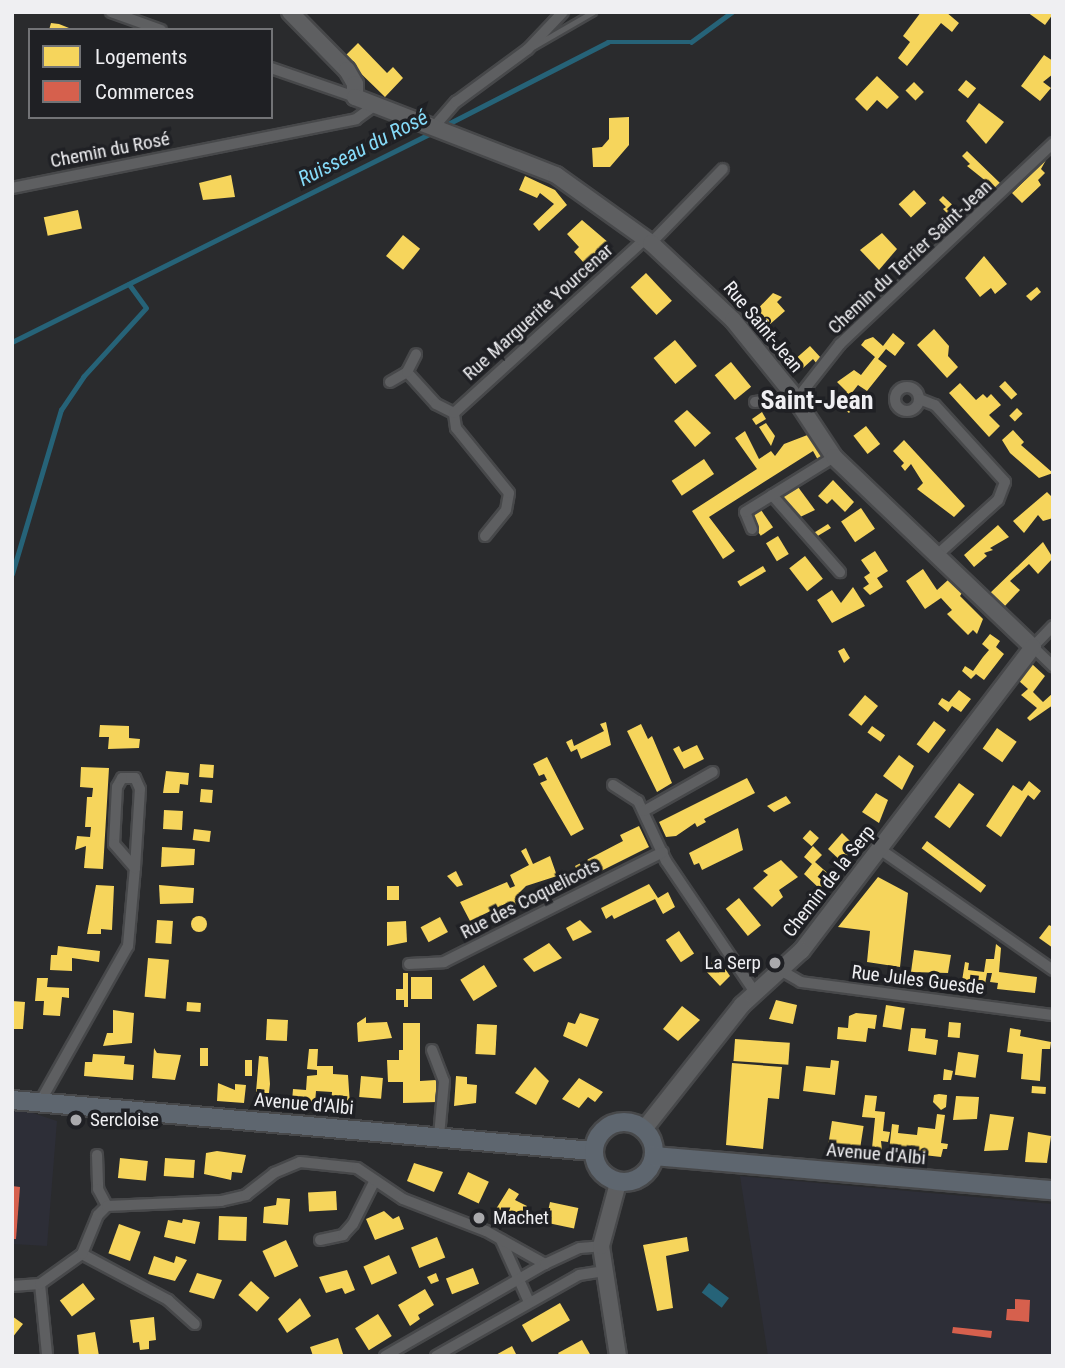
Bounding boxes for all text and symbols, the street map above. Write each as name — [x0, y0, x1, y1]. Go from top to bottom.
legend — [28, 28, 273, 119]
text: Logements — [95, 45, 187, 69]
text: Commerces — [95, 80, 194, 104]
water label: Ruisseau du Rosé — [294, 104, 432, 192]
street label: Chemin du Rosé — [48, 127, 172, 173]
street label: Chemin du Terrier Saint-Jean — [823, 175, 997, 339]
street label: Rue Marguerite Yourcenar — [458, 239, 618, 385]
street label: Rue Saint-Jean — [718, 277, 808, 377]
district label: Saint-Jean — [760, 385, 874, 417]
street label: Chemin de la Serp — [778, 821, 880, 941]
street label: Rue des Coquelicots — [457, 854, 603, 944]
place label: La Serp — [705, 952, 761, 974]
marker: La Serp — [767, 955, 783, 971]
street label: Rue Jules Guesde — [850, 961, 986, 999]
street label: Avenue d'Albi — [253, 1088, 355, 1120]
place label: Sercloise — [90, 1109, 159, 1131]
marker: Sercloise — [68, 1112, 84, 1128]
street label: Avenue d'Albi — [825, 1138, 927, 1170]
place label: Machet — [493, 1207, 549, 1229]
marker: Machet — [471, 1210, 487, 1226]

